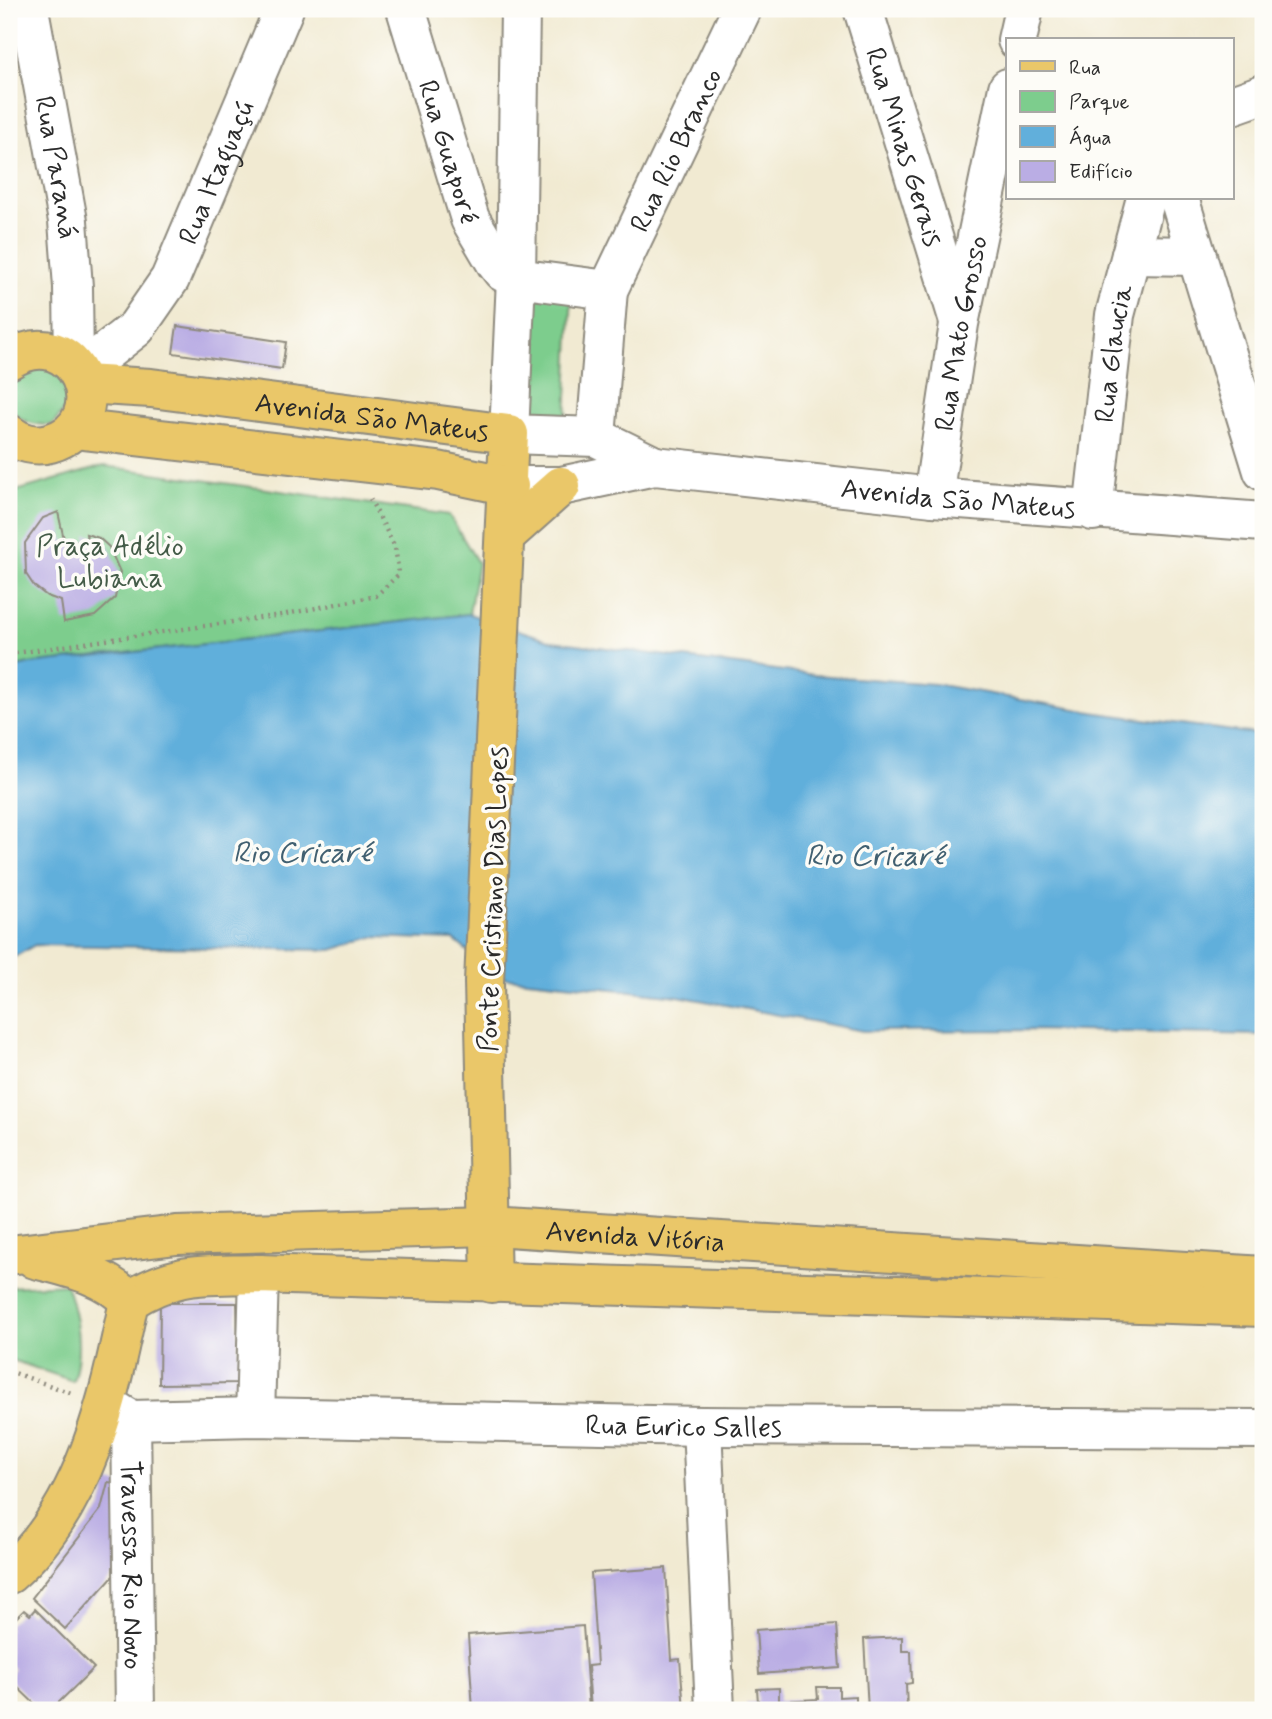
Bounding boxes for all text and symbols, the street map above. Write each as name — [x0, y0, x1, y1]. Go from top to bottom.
legend — [1006, 38, 1234, 200]
street label: Rua Minas Gerais — [855, 43, 951, 251]
text: Rua — [1069, 54, 1101, 82]
street label: Rua Rio Branco — [622, 63, 732, 239]
street label: Rua Guaporé — [408, 76, 486, 229]
text: Parque — [1069, 88, 1130, 116]
street label: Rua Paraná — [24, 93, 85, 241]
street label: Rua Itaguaçú — [171, 95, 264, 251]
text: Água — [1069, 124, 1111, 152]
text: Edifício — [1069, 158, 1133, 186]
street label: Rua Mato Grosso — [927, 233, 998, 434]
street label: Rua Glaucia — [1087, 280, 1143, 425]
street label: Avenida São Mateus — [253, 386, 491, 452]
street label: Avenida São Mateus — [839, 471, 1077, 529]
park label: Praça Adélio Lubiana — [36, 529, 184, 598]
street label: Ponte Cristiano Dias Lopes — [471, 746, 518, 1053]
water label: Rio Cricaré — [233, 834, 375, 873]
water label: Rio Cricaré — [806, 837, 948, 876]
street label: Avenida Vitória — [544, 1214, 726, 1262]
street label: Rua Eurico Salles — [585, 1408, 782, 1447]
street label: Travessa Rio Novo — [111, 1460, 150, 1670]

